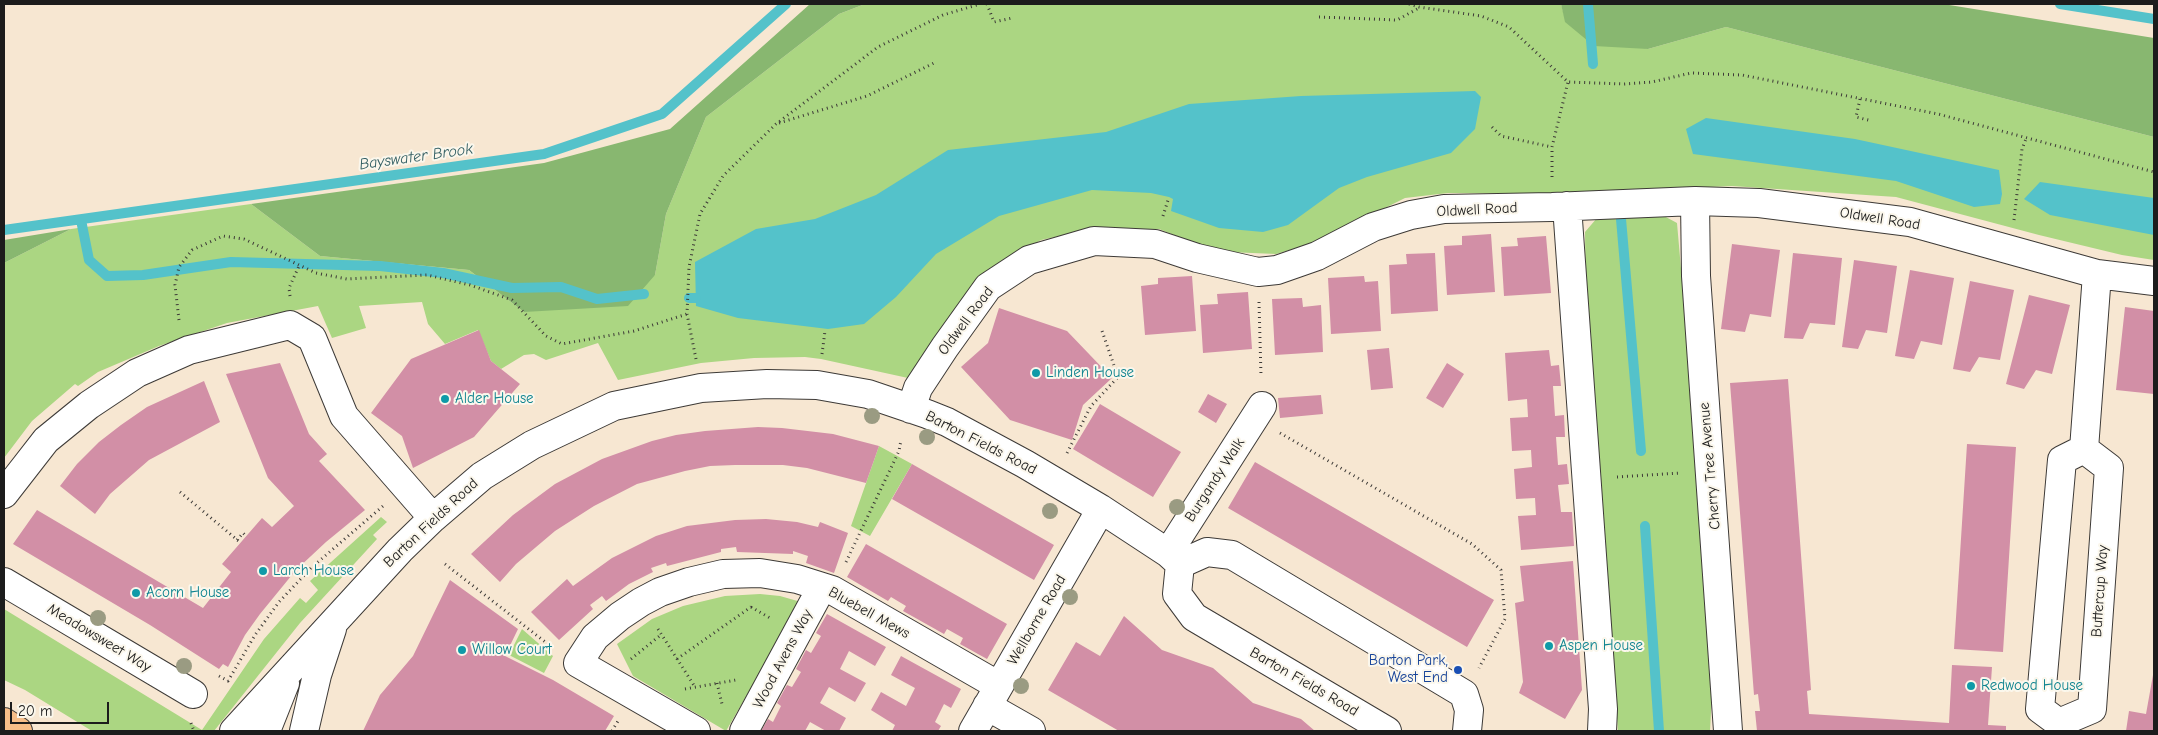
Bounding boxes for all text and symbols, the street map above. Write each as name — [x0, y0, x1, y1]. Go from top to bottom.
water label: Bayswater Brook — [358, 140, 474, 174]
street label: Oldwell Road — [1436, 199, 1518, 221]
street label: Oldwell Road — [1839, 204, 1921, 234]
street label: Oldwell Road — [934, 283, 998, 359]
place label: Linden House — [1046, 364, 1134, 382]
marker: Linden House — [1030, 367, 1042, 379]
place label: Alder House — [455, 390, 534, 408]
marker: Alder House — [439, 393, 451, 405]
street label: Cherry Tree Avenue — [1695, 402, 1725, 530]
street label: Barton Fields Road — [922, 407, 1040, 479]
street label: Burgandy Walk — [1181, 435, 1249, 525]
street label: Barton Fields Road — [380, 475, 482, 571]
street label: Buttercup Way — [2088, 544, 2112, 638]
place label: Larch House — [273, 562, 354, 580]
marker: Larch House — [257, 565, 269, 577]
street label: Wellborne Road — [1004, 572, 1070, 668]
street label: Bluebell Mews — [825, 583, 913, 643]
place label: Acorn House — [146, 584, 229, 602]
marker: Acorn House — [130, 587, 142, 599]
street label: Meadowsweet Way — [44, 600, 154, 676]
street label: Wood Avens Way — [749, 606, 817, 712]
place label: Aspen House — [1559, 637, 1643, 655]
marker: Aspen House — [1543, 640, 1555, 652]
place label: Willow Court — [472, 641, 552, 659]
marker: Willow Court — [456, 644, 468, 656]
street label: Barton Fields Road — [1246, 644, 1362, 720]
place label: Barton Park, West End — [1369, 652, 1448, 687]
marker: Barton Park, West End — [1452, 664, 1464, 676]
place label: Redwood House — [1981, 677, 2083, 695]
marker: Redwood House — [1965, 680, 1977, 692]
scale bar — [12, 692, 111, 724]
text: 20 m — [18, 702, 52, 720]

